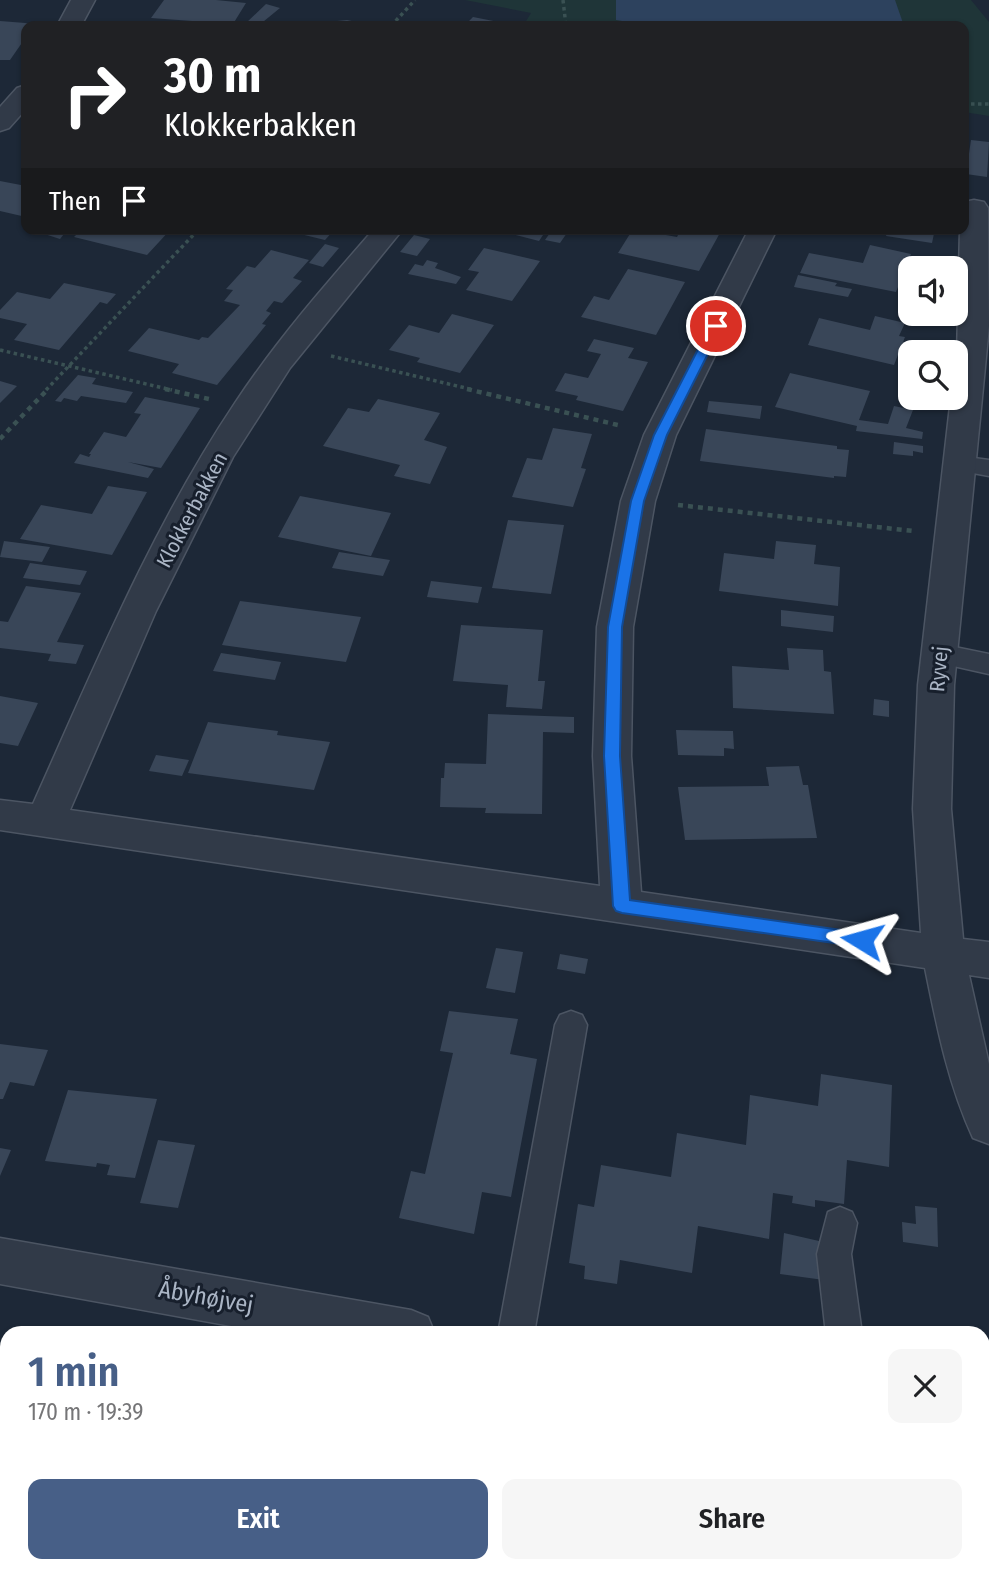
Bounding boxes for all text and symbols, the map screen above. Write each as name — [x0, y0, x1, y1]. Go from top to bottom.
text: 30 m — [164, 46, 262, 105]
icon: right — [49, 49, 140, 140]
text: Klokkerbakken — [164, 106, 357, 144]
icon: arrive — [115, 182, 153, 220]
text: Then — [49, 186, 101, 217]
map controls — [898, 256, 968, 410]
button: sound — [898, 256, 968, 326]
pin — [686, 296, 746, 356]
icon: arrive — [697, 307, 735, 345]
button: search — [898, 340, 968, 410]
street label: Klokkerbakken — [151, 448, 233, 572]
street label: Ryvej — [924, 645, 954, 693]
position arrow — [825, 903, 899, 977]
street label: Åbyhøjvej — [156, 1274, 256, 1319]
text: 1 min — [28, 1347, 119, 1397]
button: close — [888, 1349, 962, 1423]
text: 170 m · 19:39 — [28, 1398, 143, 1426]
button: Exit — [28, 1479, 488, 1559]
button: Share — [502, 1479, 962, 1559]

